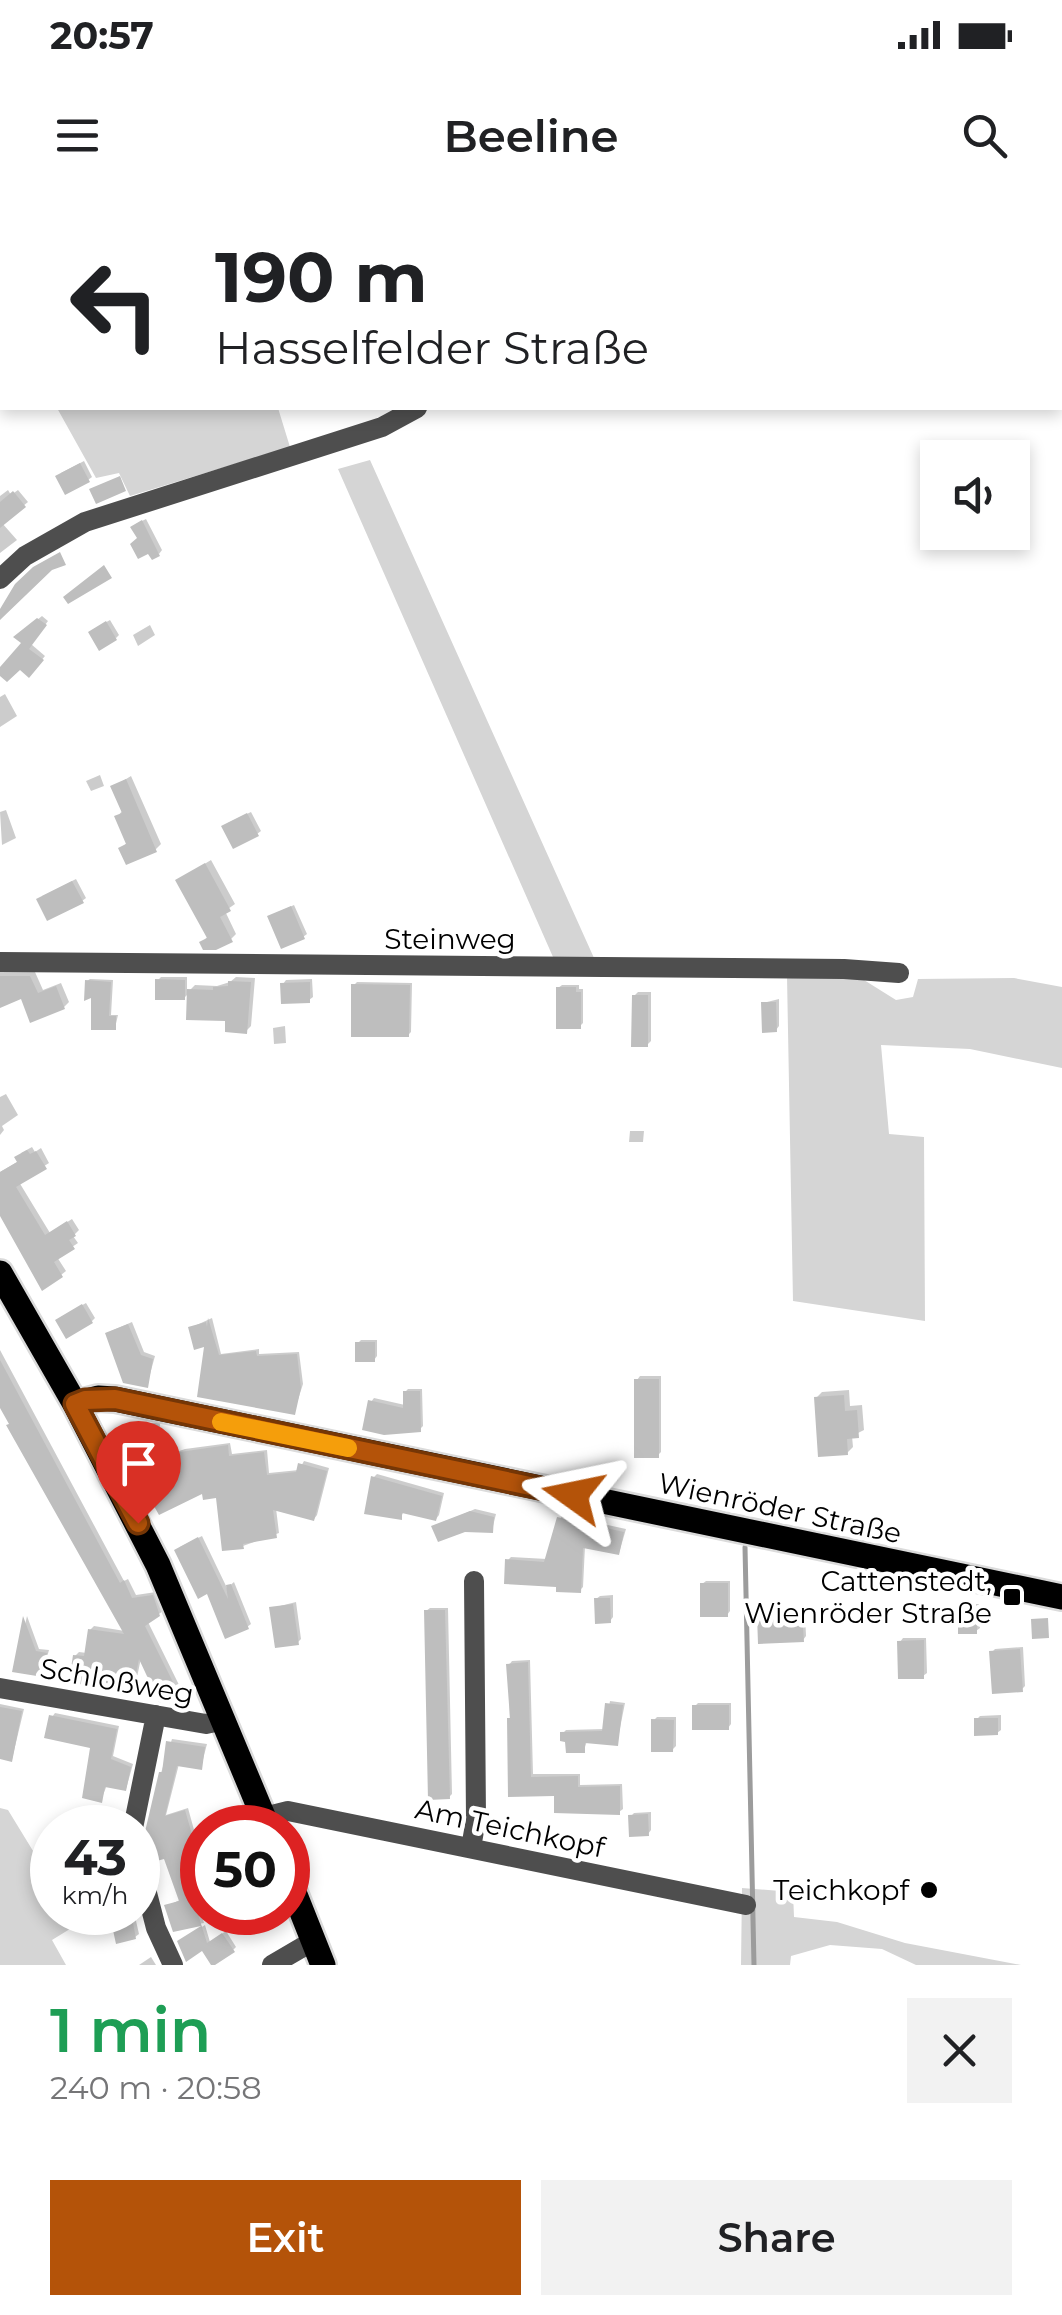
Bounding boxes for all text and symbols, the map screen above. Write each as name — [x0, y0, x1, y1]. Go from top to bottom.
text: 20:57 — [50, 12, 154, 59]
icon: menu — [50, 108, 105, 163]
text: Beeline — [443, 108, 619, 163]
icon: search — [957, 108, 1012, 163]
text: 190 m — [215, 234, 428, 320]
icon: left — [50, 240, 180, 370]
text: Hasselfelder Straße — [215, 320, 649, 375]
map controls — [920, 440, 1030, 550]
button: sound — [920, 440, 1030, 550]
street label: Steinweg — [384, 922, 516, 956]
pin — [96, 1421, 181, 1524]
icon: arrive — [111, 1436, 166, 1491]
position arrow — [521, 1443, 625, 1547]
street label: Wienröder Straße — [655, 1466, 905, 1550]
place label: Cattenstedt, Wienröder Straße — [744, 1564, 992, 1630]
marker: Cattenstedt, Wienröder Straße — [1001, 1586, 1023, 1608]
street label: Schloßweg — [38, 1651, 196, 1711]
street label: Am Teichkopf — [412, 1791, 609, 1865]
speed limit sign: 50 — [180, 1805, 310, 1935]
text: 43 — [63, 1827, 127, 1888]
place label: Teichkopf — [773, 1873, 911, 1907]
marker: Teichkopf — [918, 1879, 940, 1901]
text: km/h — [62, 1880, 128, 1910]
text: 1 min — [50, 1994, 211, 2067]
button: close — [907, 1998, 1012, 2103]
text: 240 m · 20:58 — [50, 2068, 262, 2107]
button: Exit — [50, 2180, 521, 2295]
button: Share — [541, 2180, 1012, 2295]

